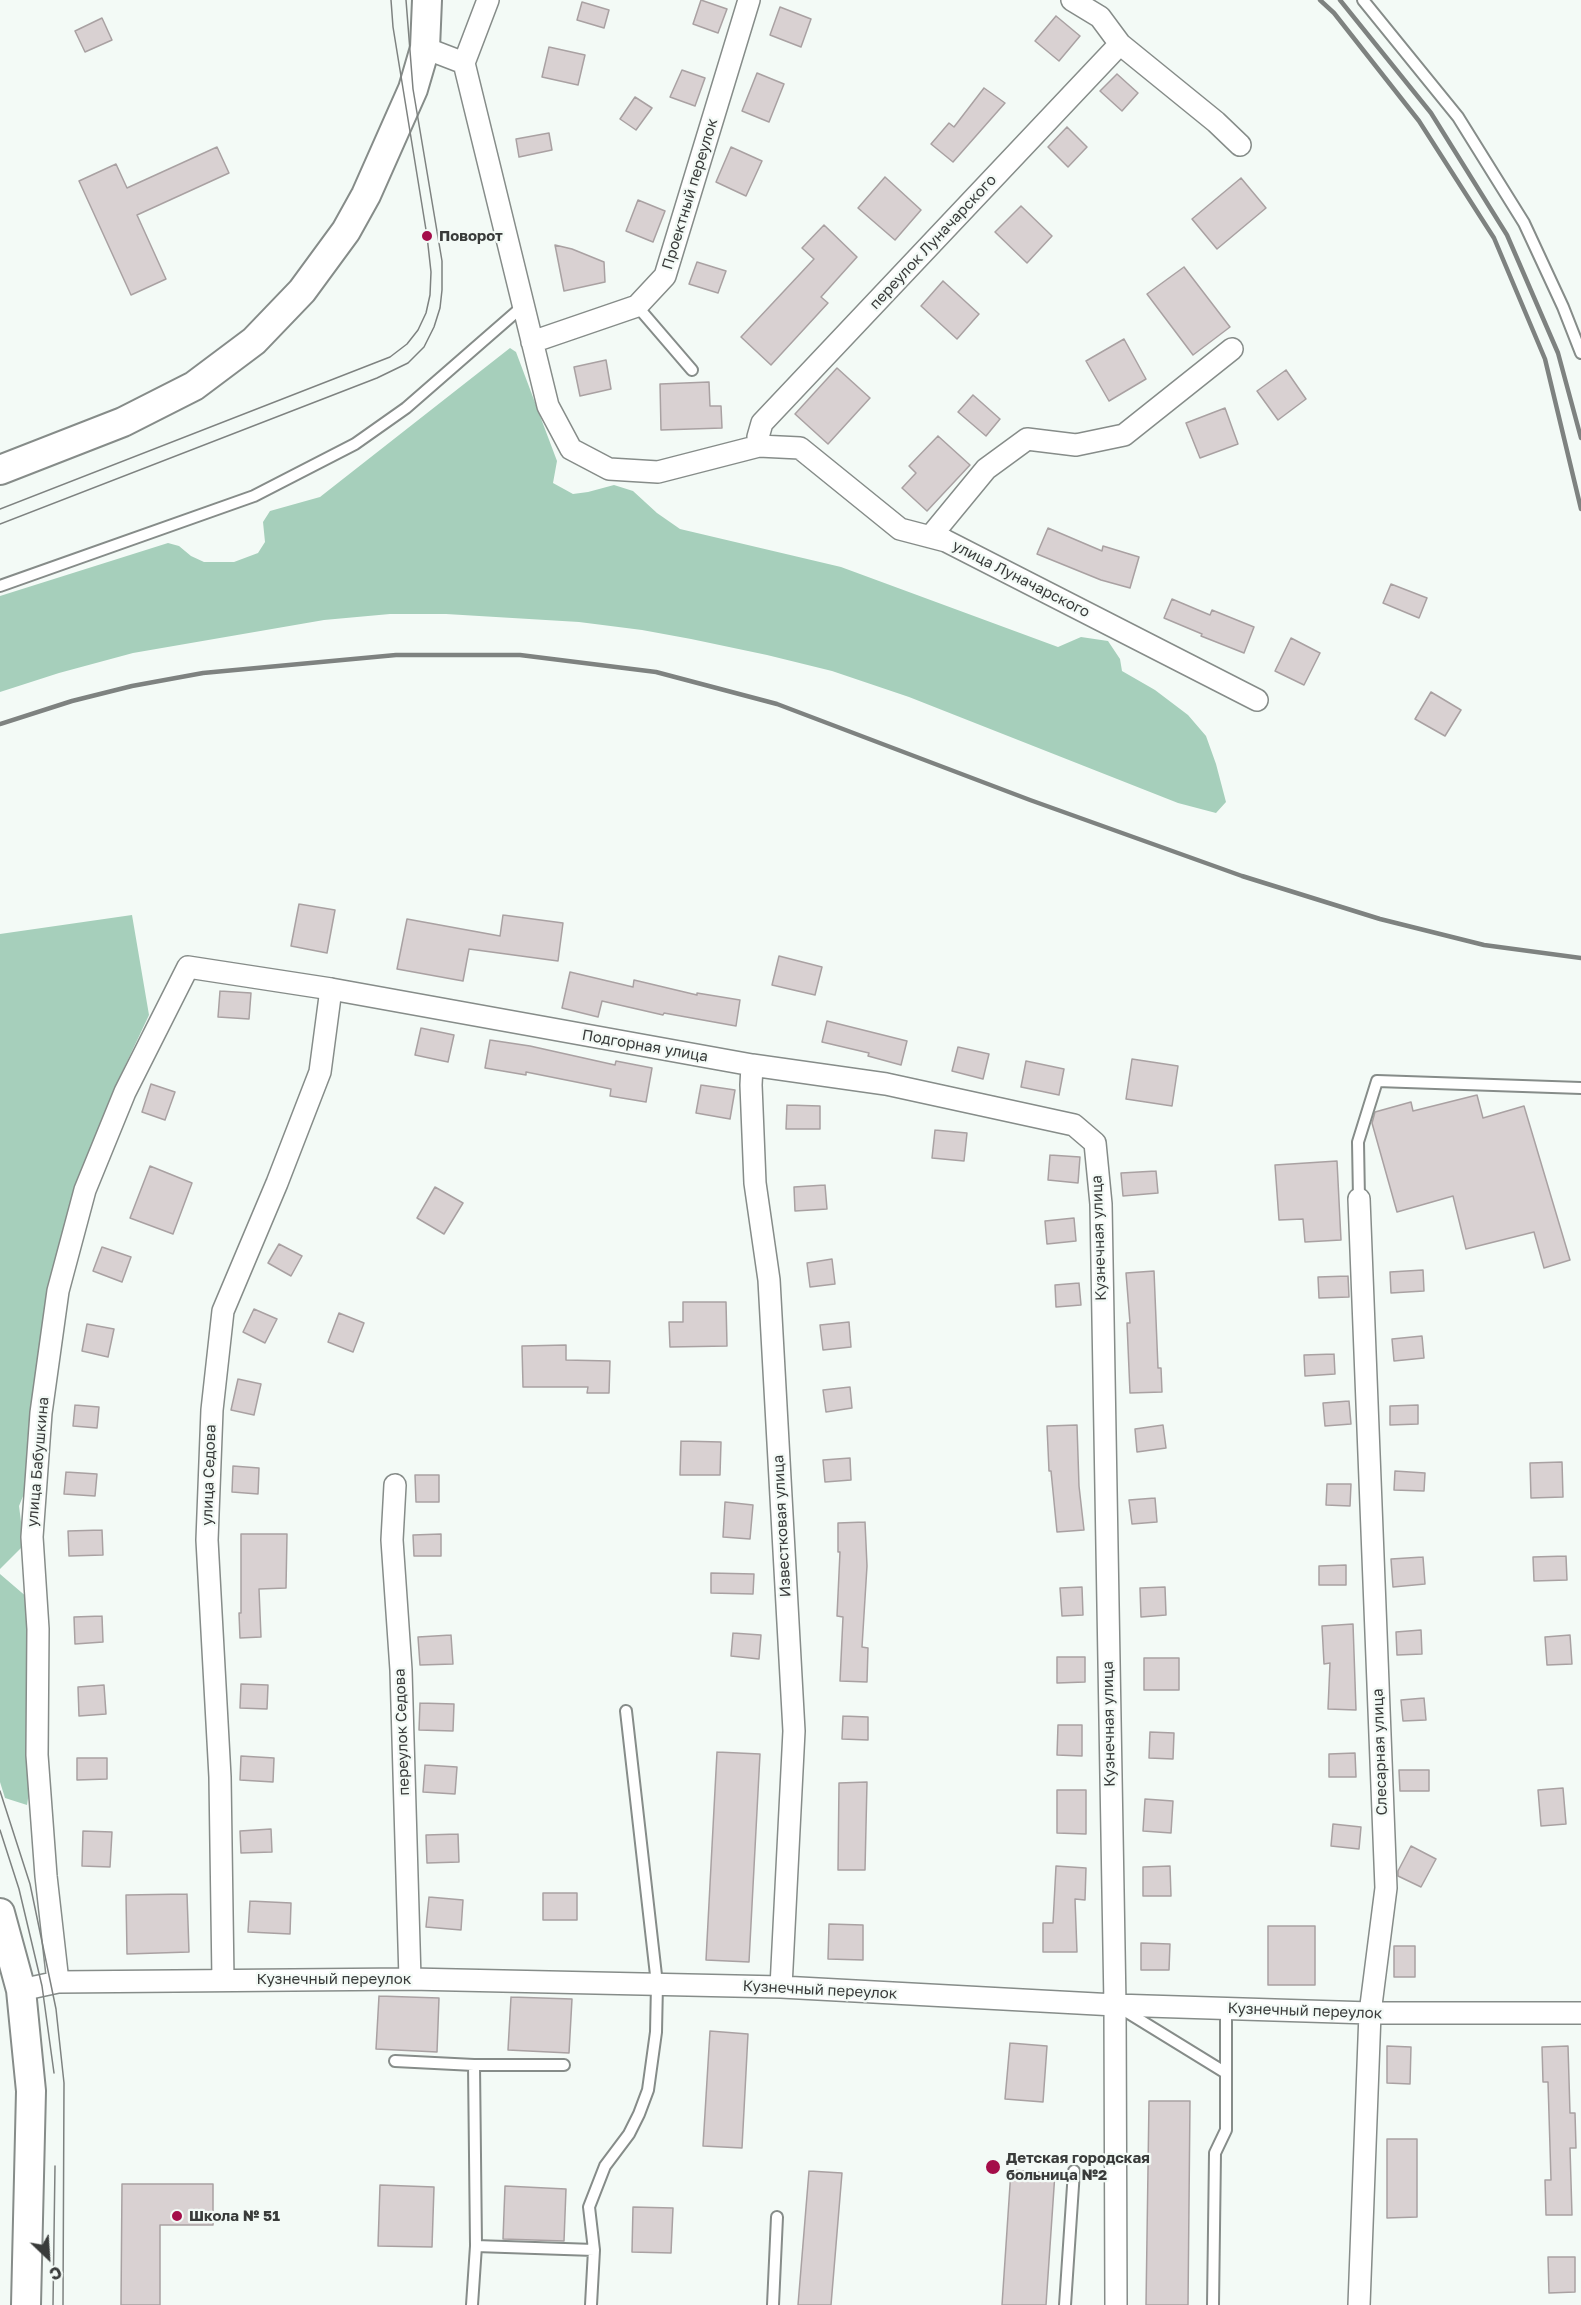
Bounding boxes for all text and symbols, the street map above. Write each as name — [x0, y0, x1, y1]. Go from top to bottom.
street label: Проектный переулок — [658, 116, 722, 272]
street label: переулок Луначарского — [866, 171, 1000, 313]
place label: Поворот — [439, 227, 503, 245]
marker: Поворот — [420, 229, 434, 243]
street label: улица Луначарского — [949, 537, 1093, 621]
street label: Подгорная улица — [580, 1026, 710, 1066]
street label: Кузнечная улица — [1088, 1175, 1110, 1301]
street label: улица Бабушкина — [23, 1396, 53, 1528]
street label: улица Седова — [198, 1424, 220, 1526]
street label: Известковая улица — [769, 1454, 795, 1598]
street label: Кузнечная улица — [1099, 1661, 1119, 1787]
street label: переулок Седова — [391, 1668, 413, 1796]
street label: Слесарная улица — [1369, 1688, 1391, 1816]
street label: Кузнечный переулок — [257, 1970, 411, 1988]
street label: Кузнечный переулок — [742, 1977, 898, 2003]
street label: Кузнечный переулок — [1227, 1999, 1383, 2023]
place label: Детская городская больница №2 — [1006, 2149, 1150, 2184]
marker: Детская городская больница №2 — [984, 2158, 1002, 2176]
place label: Школа № 51 — [189, 2207, 280, 2225]
marker: Школа № 51 — [170, 2209, 184, 2223]
north arrow — [18, 2227, 78, 2287]
text: С — [46, 2262, 65, 2285]

